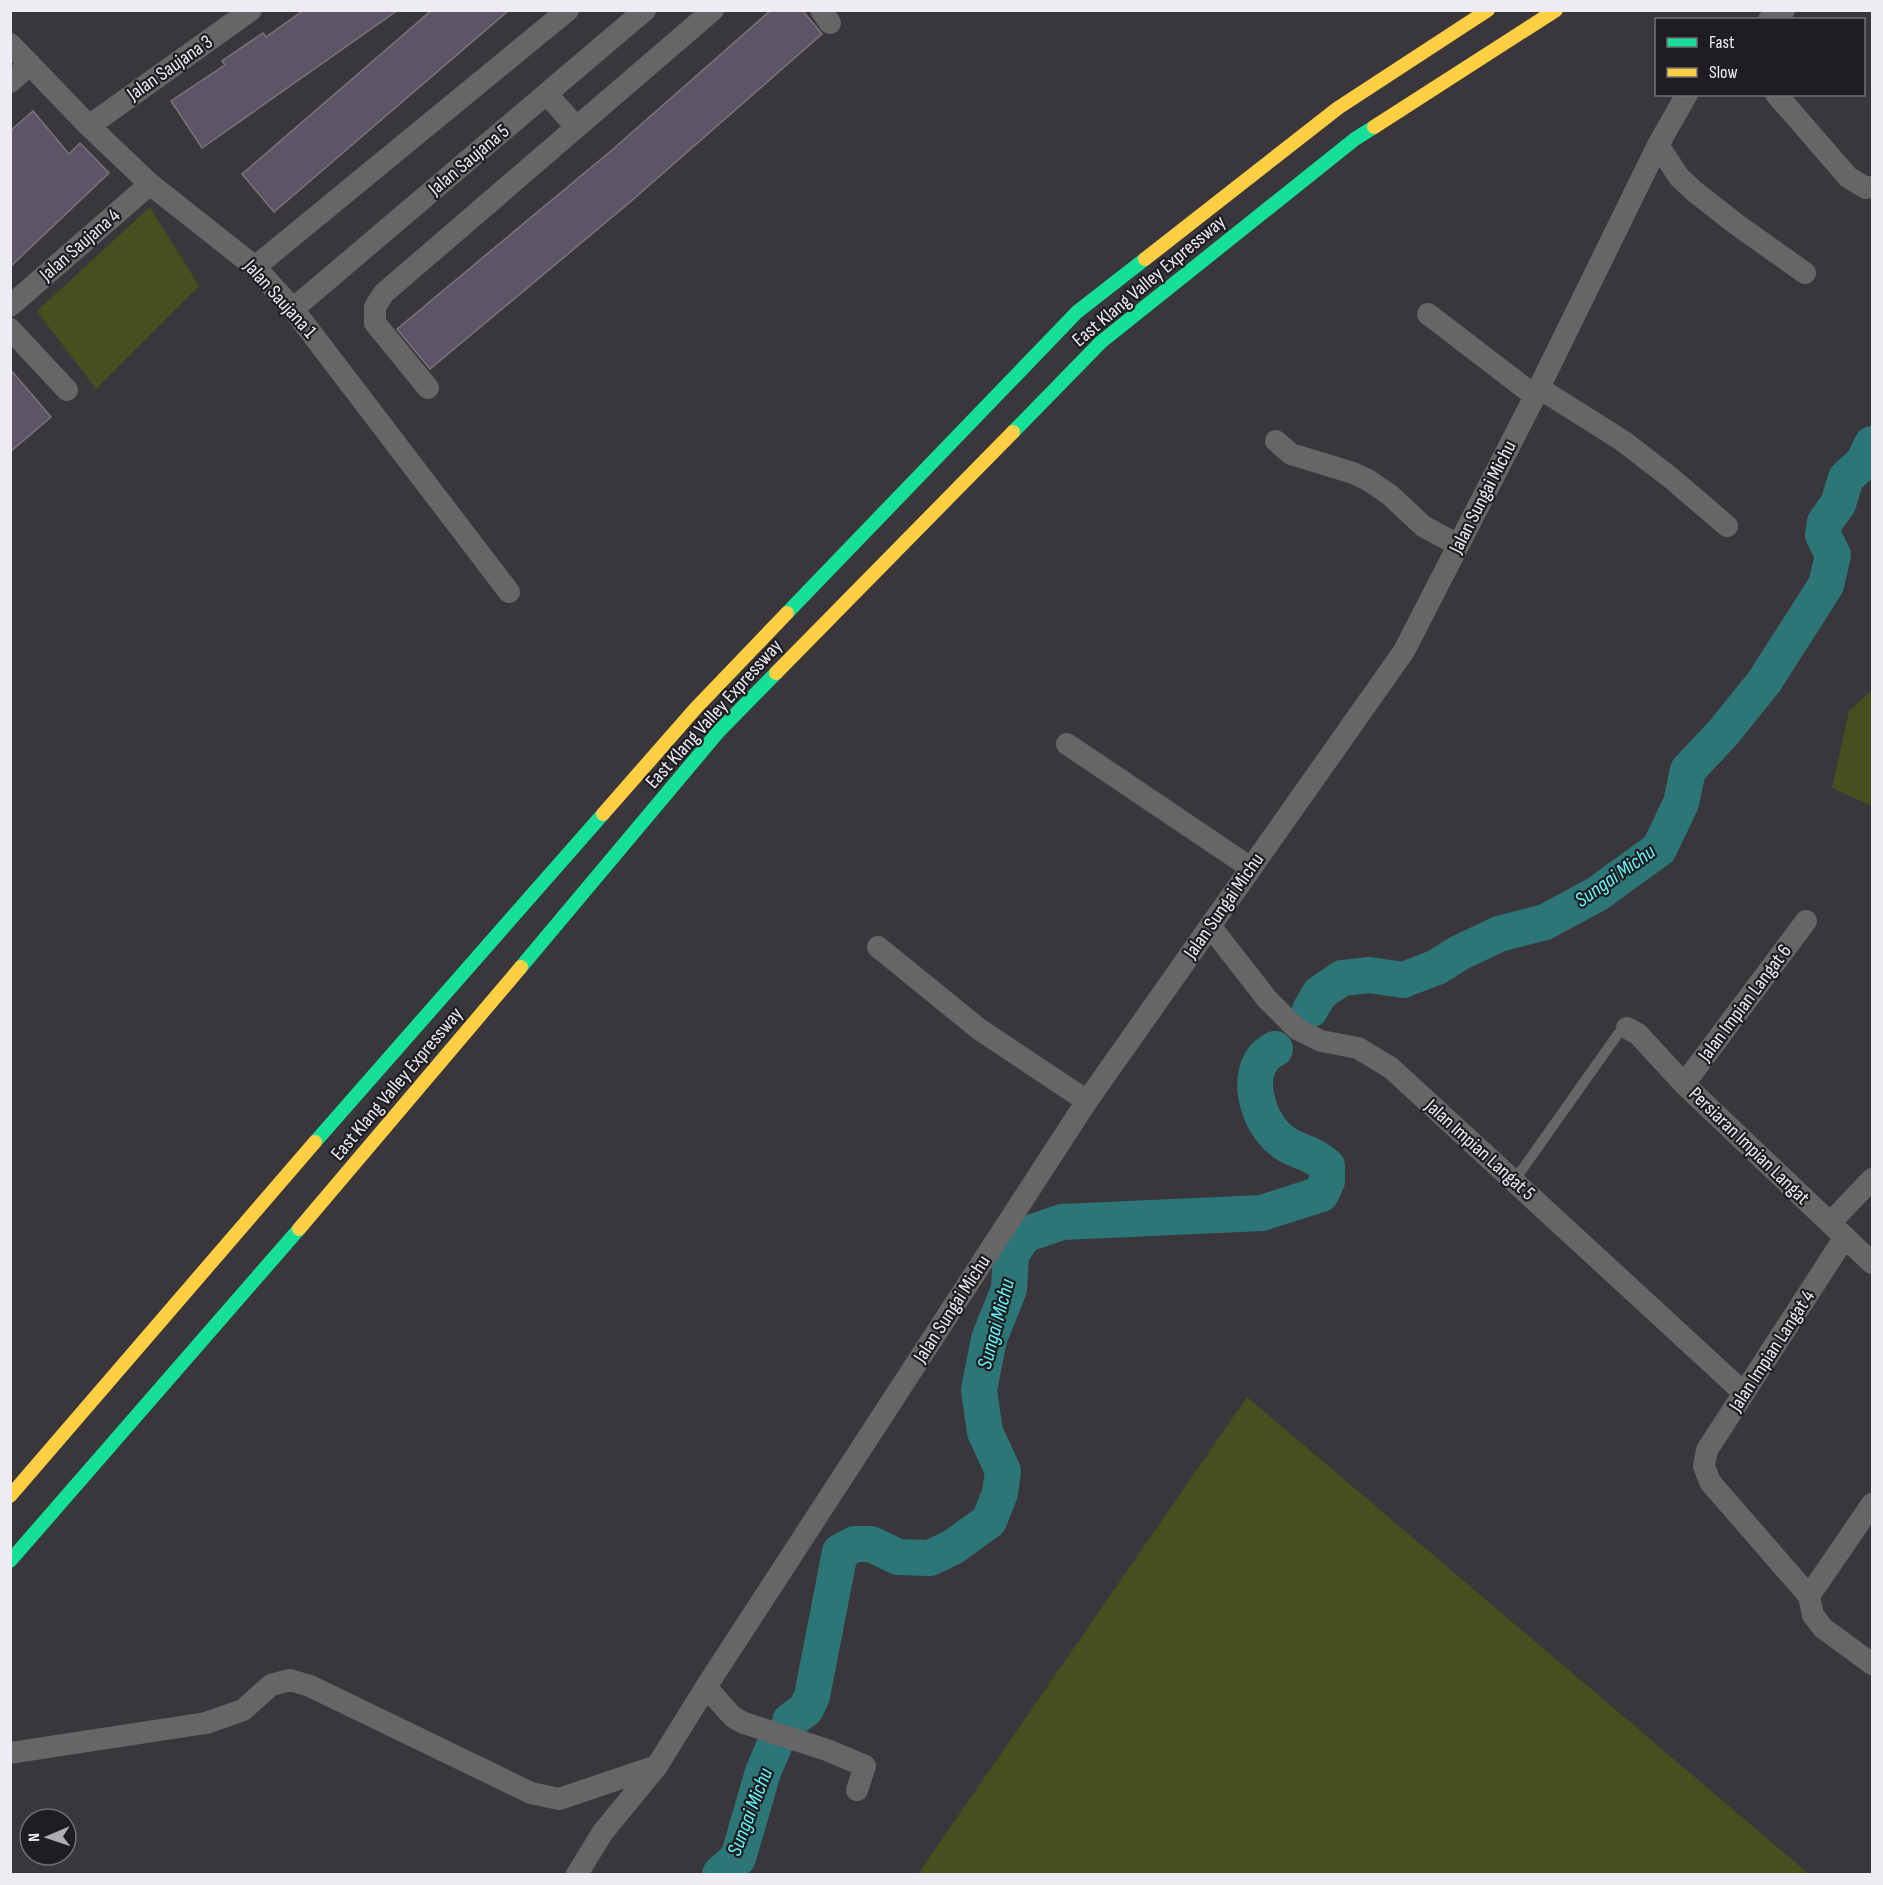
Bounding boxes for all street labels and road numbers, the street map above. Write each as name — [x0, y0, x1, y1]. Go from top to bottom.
street label: Jalan Saujana 3 — [122, 30, 217, 107]
street label: Jalan Saujana 5 — [423, 119, 514, 201]
street label: Jalan Saujana 4 — [34, 204, 125, 287]
street label: East Klang Valley Expressway — [1068, 210, 1231, 352]
street label: Jalan Saujana 1 — [238, 254, 321, 343]
street label: Jalan Sungai Michu — [1444, 437, 1522, 558]
street label: East Klang Valley Expressway — [641, 634, 788, 794]
street label: Jalan Sungai Michu — [1178, 849, 1269, 964]
street label: Jalan Impian Langat 6 — [1693, 940, 1797, 1067]
street label: East Klang Valley Expressway — [326, 1002, 468, 1165]
street label: Persiaran Impian Langat — [1684, 1082, 1814, 1210]
street label: Jalan Impian Langat 5 — [1419, 1094, 1540, 1206]
street label: Jalan Sungai Michu — [908, 1251, 996, 1367]
street label: Jalan Impian Langat 4 — [1723, 1286, 1820, 1417]

